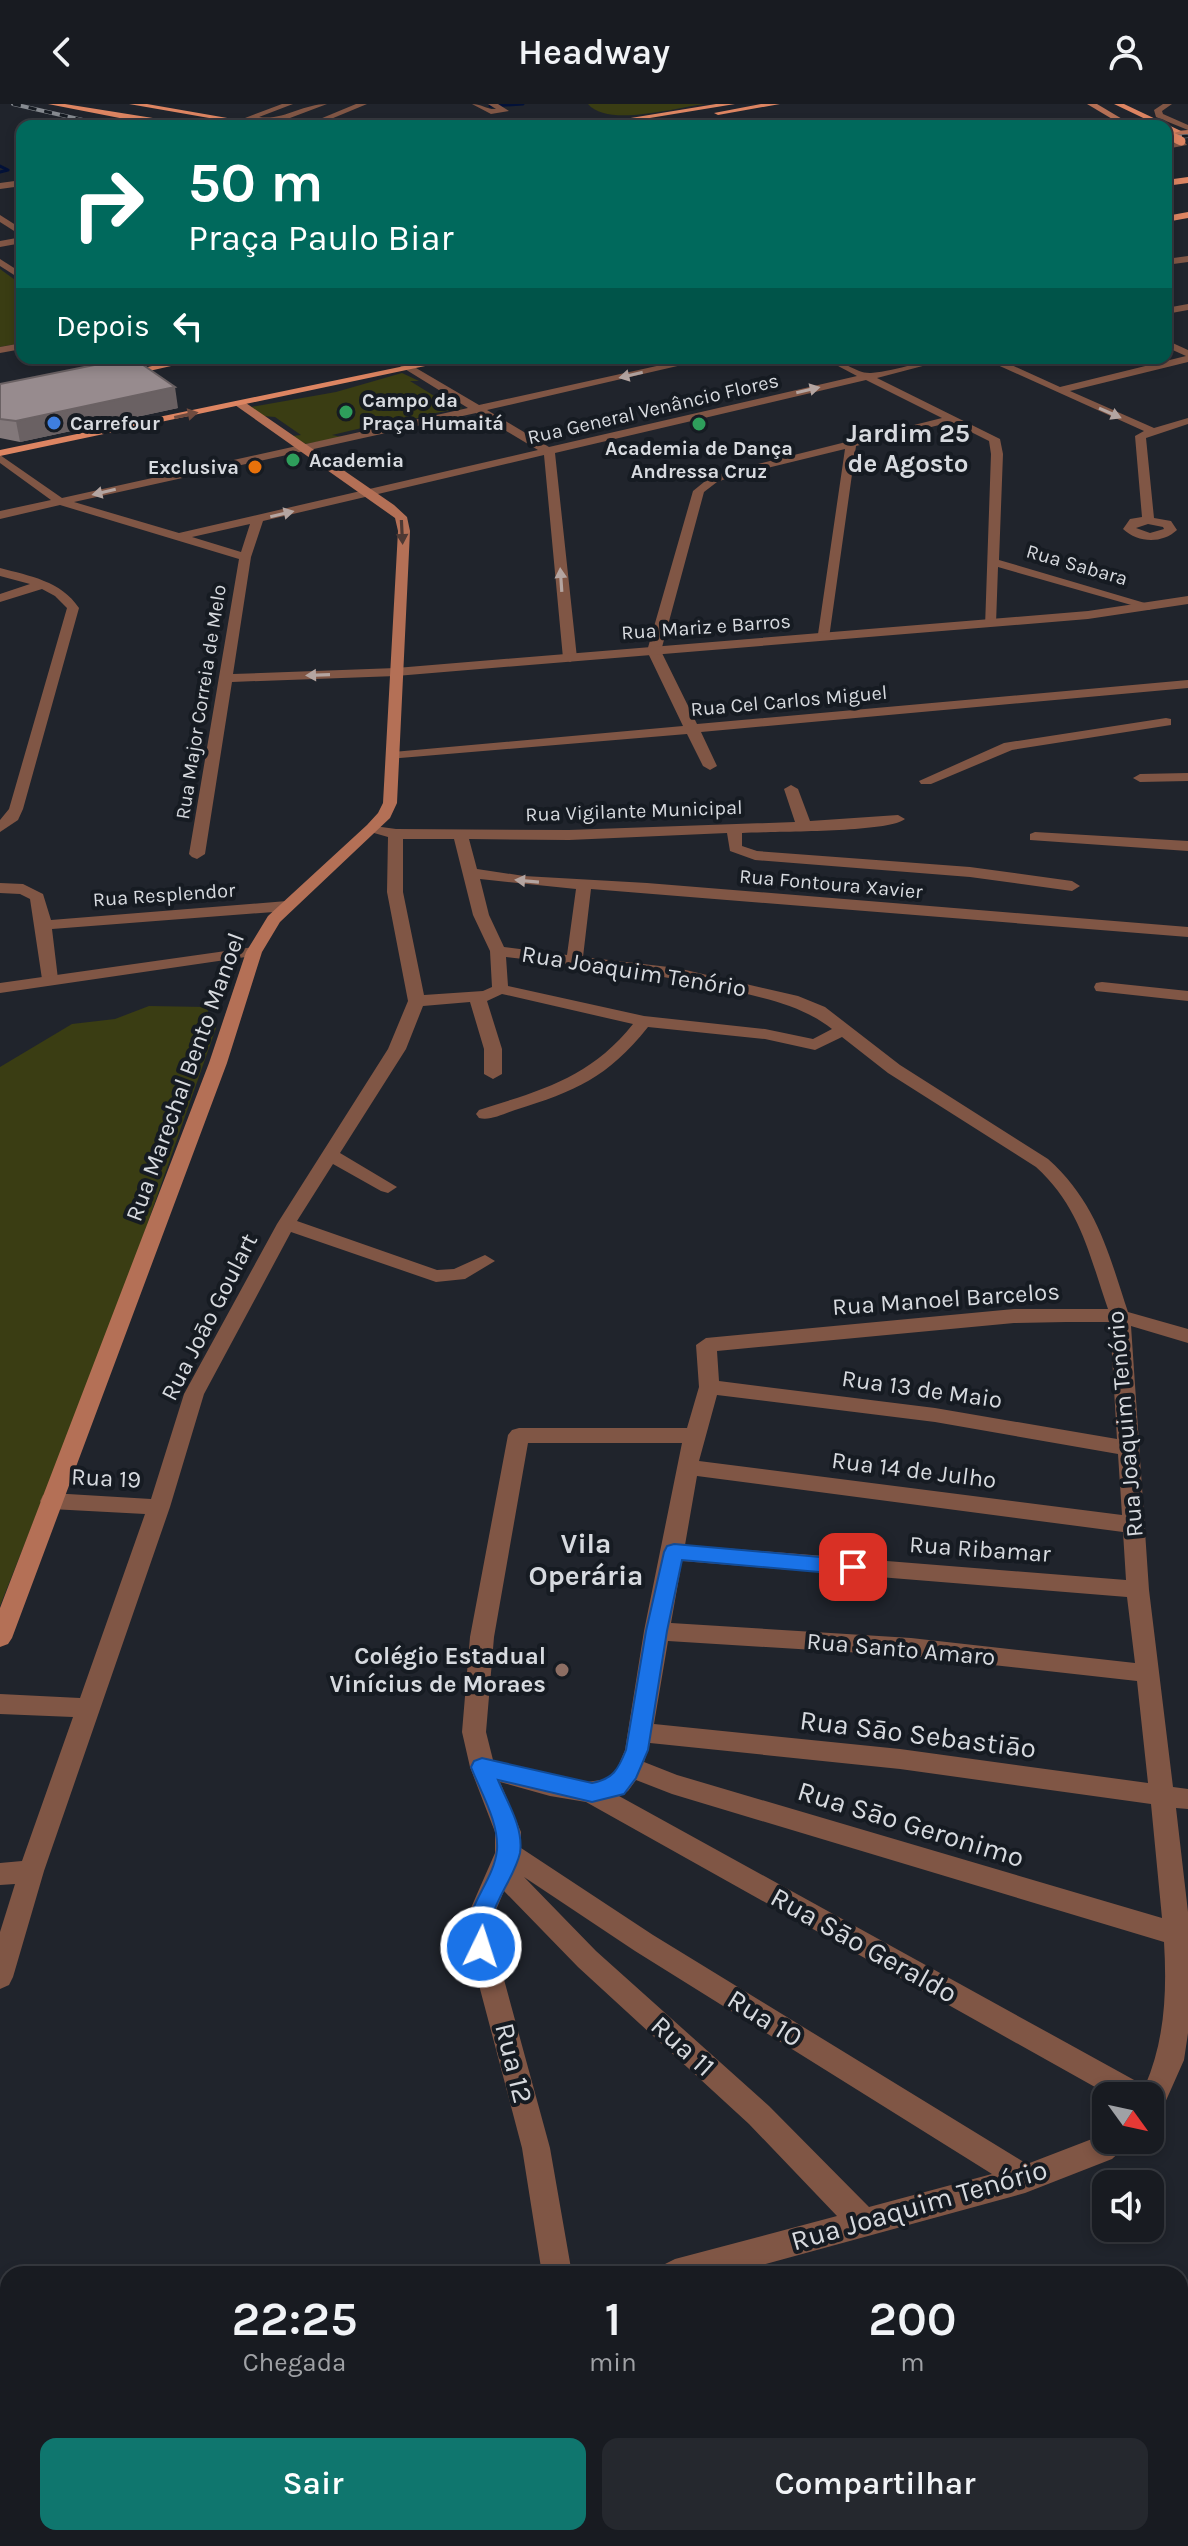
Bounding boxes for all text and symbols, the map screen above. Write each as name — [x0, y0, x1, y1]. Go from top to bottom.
icon: back — [40, 30, 84, 74]
icon: person — [1104, 30, 1148, 74]
text: Headway — [518, 31, 670, 73]
text: 50 m — [188, 150, 323, 215]
icon: right — [56, 152, 160, 256]
text: Praça Paulo Biar — [188, 217, 453, 259]
icon: left — [166, 304, 210, 348]
text: Depois — [56, 308, 150, 344]
street label: Rua General Venâncio Flores — [525, 369, 781, 449]
one-way arrow — [618, 369, 643, 382]
one-way arrow — [796, 383, 821, 396]
place label: Campo da Praça Humaitá — [362, 389, 504, 435]
marker: Campo da Praça Humaitá — [337, 403, 355, 421]
one-way arrow — [1098, 406, 1122, 419]
one-way arrow — [174, 408, 199, 420]
place label: Carrefour — [70, 412, 160, 435]
marker: Carrefour — [45, 414, 63, 432]
marker: Academia de Dança Andressa Cruz — [690, 415, 708, 433]
district label: Jardim 25 de Agosto — [846, 418, 970, 479]
place label: Academia de Dança Andressa Cruz — [605, 437, 793, 483]
place label: Academia — [309, 449, 404, 472]
marker: Academia — [284, 451, 302, 469]
place label: Exclusiva — [148, 456, 239, 479]
marker: Exclusiva — [246, 458, 264, 476]
one-way arrow — [91, 486, 116, 499]
one-way arrow — [270, 507, 295, 520]
one-way arrow — [396, 520, 409, 545]
street label: Rua Sabara — [1024, 540, 1130, 590]
one-way arrow — [554, 567, 567, 592]
street label: Rua Major Correia de Melo — [171, 583, 231, 821]
street label: Rua Mariz e Barros — [620, 610, 792, 644]
one-way arrow — [305, 669, 330, 681]
street label: Rua Cel Carlos Miguel — [690, 681, 888, 721]
street label: Rua Vigilante Municipal — [525, 796, 743, 826]
street label: Rua Fontoura Xavier — [738, 865, 924, 904]
one-way arrow — [514, 874, 539, 887]
street label: Rua Resplendor — [92, 878, 237, 911]
street label: Rua Marechal Bento Manoel — [120, 929, 250, 1225]
street label: Rua Joaquim Tenório — [520, 939, 748, 1003]
street label: Rua Joāo Goulart — [155, 1229, 263, 1405]
street label: Rua Manoel Barcelos — [831, 1277, 1061, 1321]
street label: Rua Joaquim Tenório — [1101, 1310, 1149, 1538]
street label: Rua 13 de Maio — [840, 1364, 1004, 1414]
street label: Rua 14 de Julho — [830, 1446, 998, 1494]
street label: Rua 19 — [70, 1462, 142, 1494]
district label: Vila Operária — [529, 1527, 643, 1592]
street label: Rua Ribamar — [908, 1530, 1052, 1568]
pin — [819, 1533, 887, 1601]
icon: arrive — [831, 1545, 875, 1589]
street label: Rua Santo Amaro — [805, 1627, 997, 1671]
place label: Colégio Estadual Vinícius de Moraes — [330, 1642, 546, 1698]
marker: Colégio Estadual Vinícius de Moraes — [553, 1661, 571, 1679]
street label: Rua Sāo Sebastiāo — [798, 1703, 1038, 1765]
street label: Rua Sāo Geronimo — [794, 1774, 1028, 1874]
street label: Rua Sāo Geraldo — [765, 1880, 963, 2010]
position arrow — [439, 1905, 523, 1989]
street label: Rua 10 — [721, 1982, 809, 2054]
street label: Rua 11 — [644, 2009, 722, 2083]
street label: Rua 12 — [488, 2019, 540, 2107]
north arrow — [1092, 2082, 1164, 2154]
map controls — [1092, 2082, 1164, 2242]
street label: Rua Joaquim Tenório — [787, 2153, 1051, 2257]
button: sound — [1092, 2170, 1164, 2242]
text: 22:25 — [231, 2291, 358, 2347]
text: 1 — [605, 2291, 621, 2347]
text: 200 — [868, 2291, 957, 2347]
text: Chegada — [243, 2347, 346, 2378]
text: min — [589, 2347, 637, 2378]
text: m — [900, 2347, 925, 2378]
button: Sair — [40, 2438, 586, 2530]
button: Compartilhar — [602, 2438, 1148, 2530]

